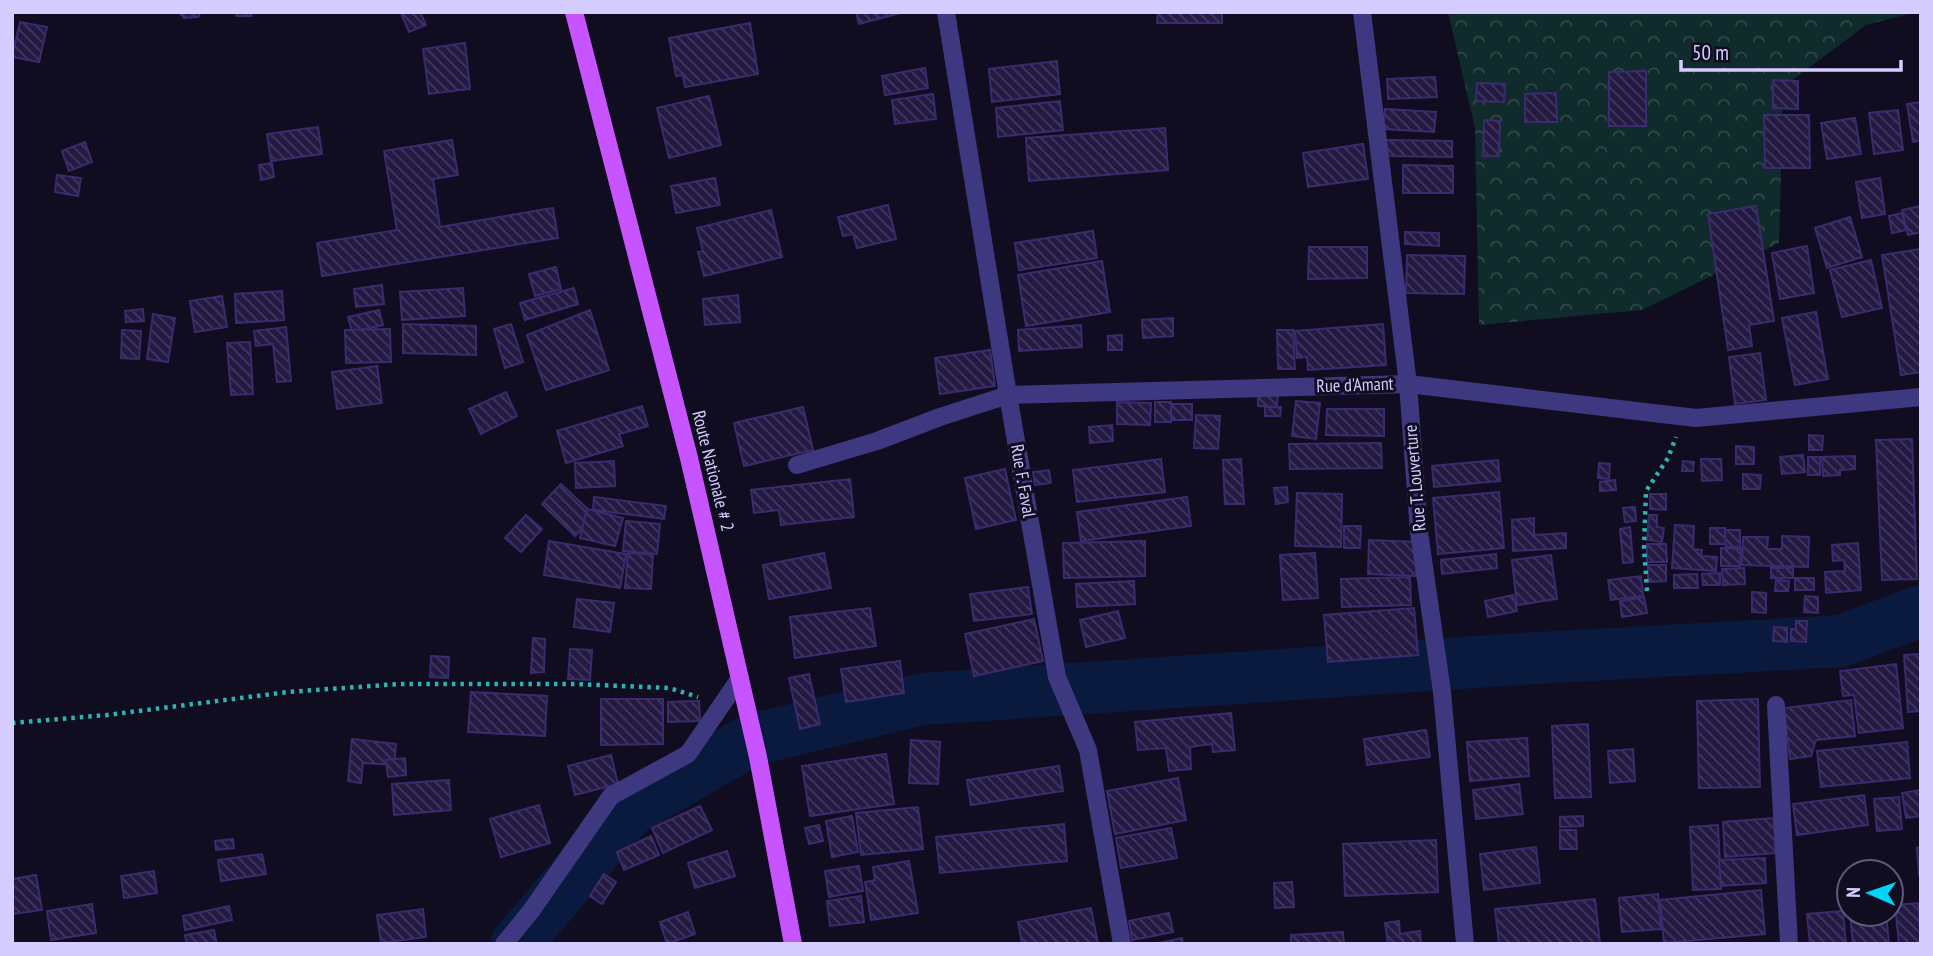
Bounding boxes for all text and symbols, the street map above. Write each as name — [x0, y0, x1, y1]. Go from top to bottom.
scale bar — [1681, 28, 1902, 72]
text: 50 m — [1692, 39, 1729, 66]
street label: Rue d'Amant — [1316, 372, 1394, 397]
street label: Route Nationale # 2 — [687, 408, 740, 534]
street label: Rue T. Louverture — [1398, 424, 1431, 532]
street label: Rue F. Faval — [1006, 442, 1041, 520]
north arrow — [1835, 858, 1905, 928]
text: N — [1841, 887, 1865, 898]

